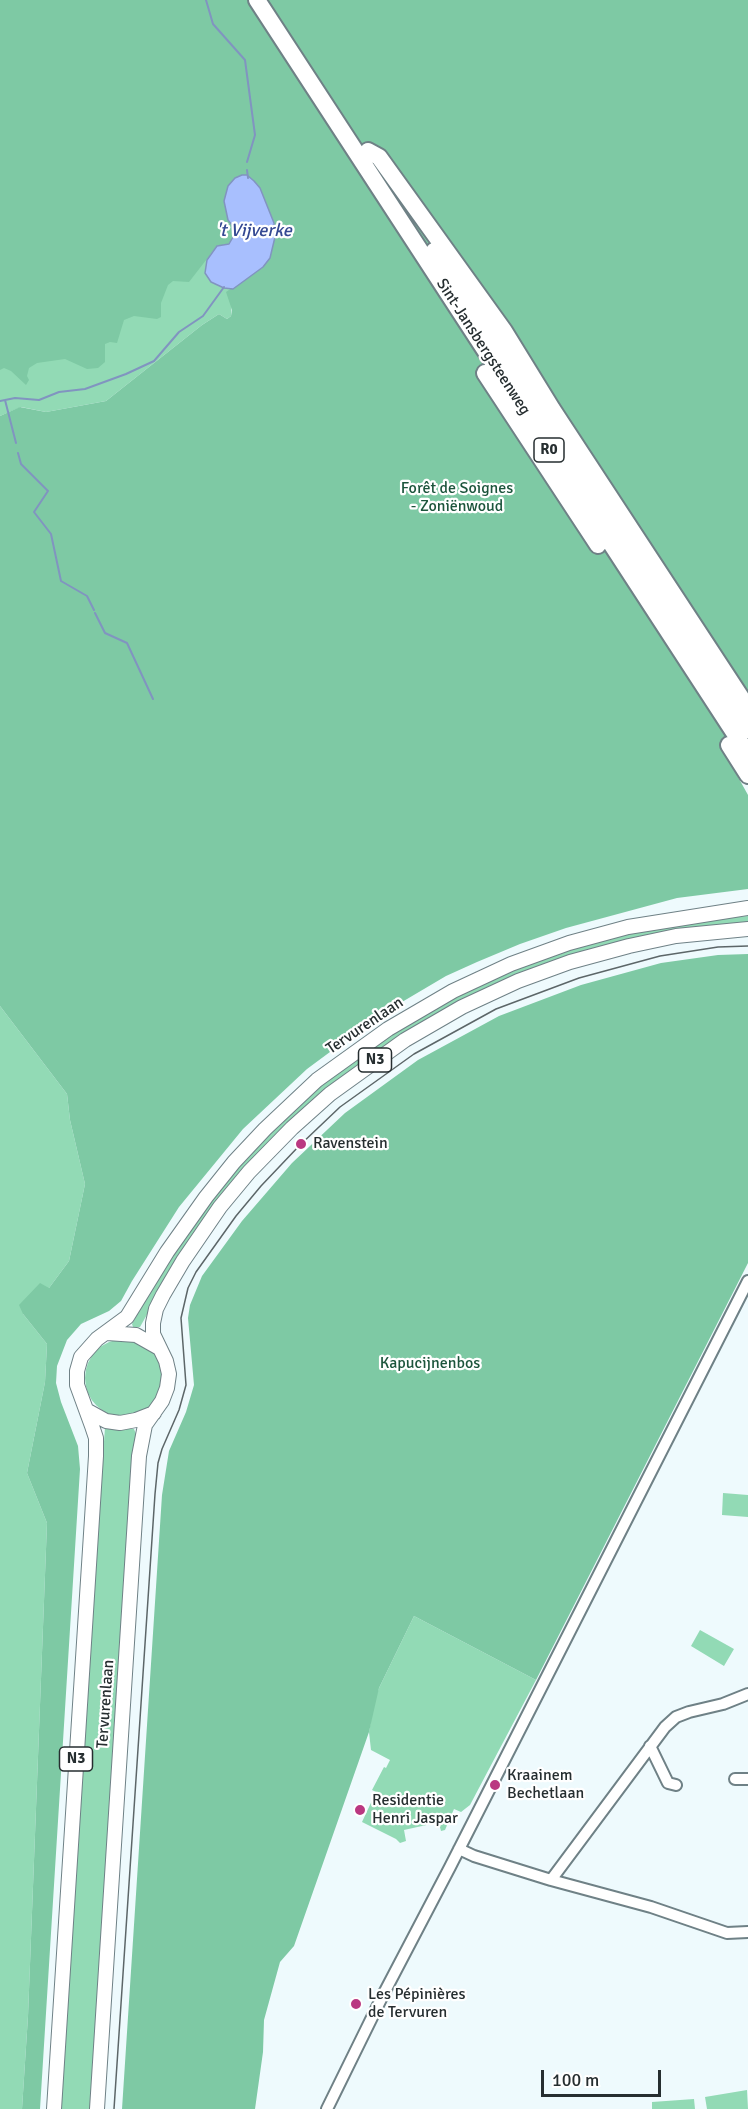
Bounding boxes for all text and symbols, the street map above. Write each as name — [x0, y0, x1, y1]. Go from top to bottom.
water label: 't Vijverke — [216, 220, 292, 242]
street label: Sint-Jansbergsteenweg — [432, 275, 534, 419]
road number: R0 — [534, 438, 564, 462]
park label: Forêt de Soignes - Zoniënwoud — [401, 479, 513, 517]
street label: Tervurenlaan — [323, 993, 407, 1059]
road number: N3 — [358, 1048, 392, 1072]
place label: Ravenstein — [313, 1134, 388, 1154]
marker: Ravenstein — [294, 1137, 308, 1151]
park label: Kapucijnenbos — [380, 1354, 480, 1374]
street label: Tervurenlaan — [93, 1659, 119, 1749]
road number: N3 — [60, 1747, 92, 1771]
place label: Kraainem Bechetlaan — [507, 1766, 584, 1804]
marker: Kraainem Bechetlaan — [488, 1778, 502, 1792]
place label: Residentie Henri Jaspar — [372, 1791, 458, 1829]
marker: Residentie Henri Jaspar — [353, 1803, 367, 1817]
place label: Les Pépinières de Tervuren — [368, 1985, 466, 2023]
marker: Les Pépinières de Tervuren — [349, 1997, 363, 2011]
scale bar — [544, 2058, 664, 2096]
text: 100 m — [552, 2069, 599, 2091]

